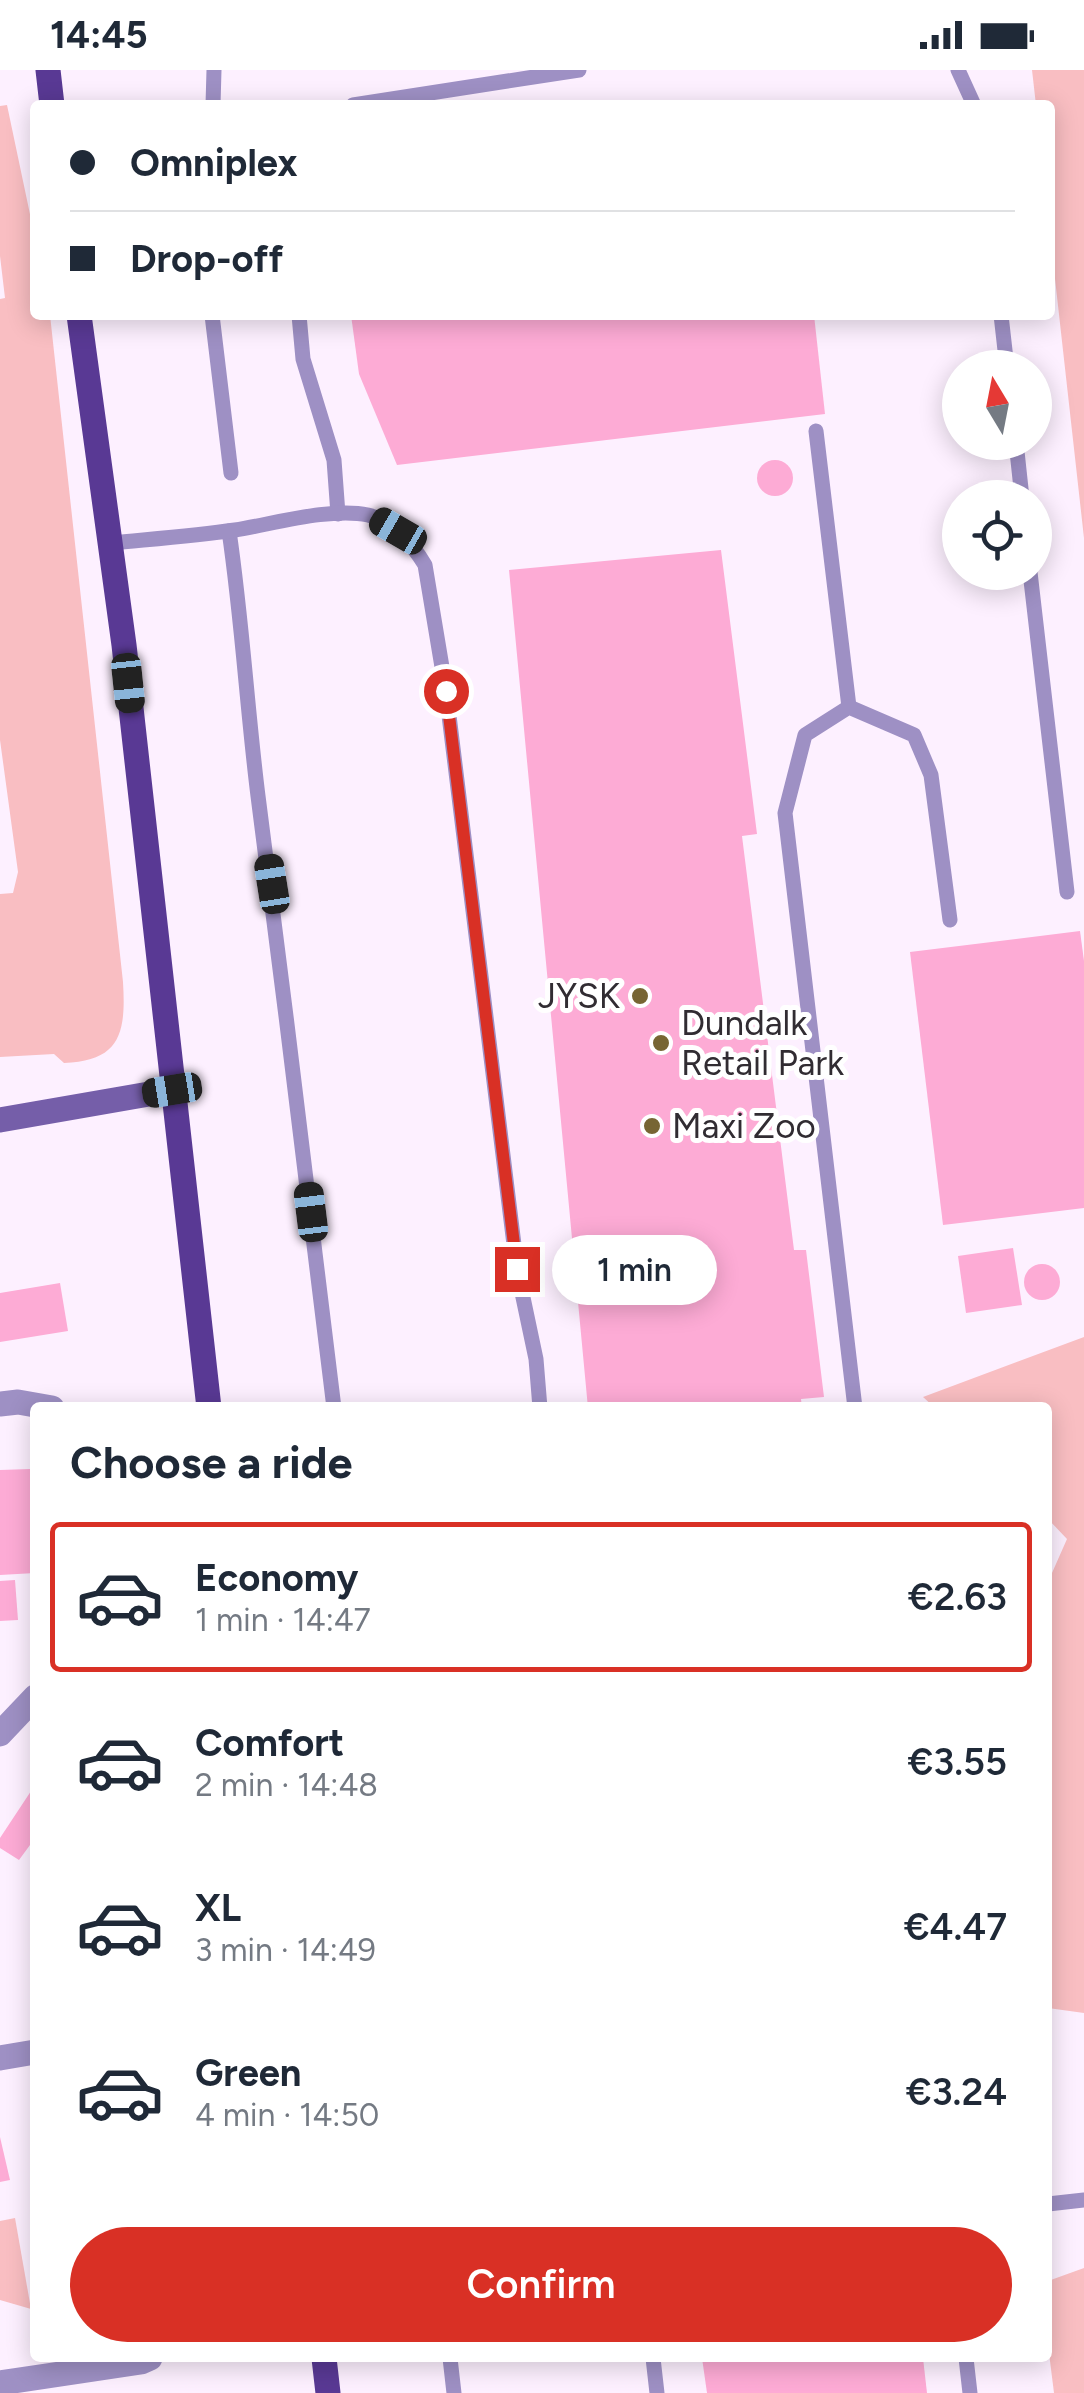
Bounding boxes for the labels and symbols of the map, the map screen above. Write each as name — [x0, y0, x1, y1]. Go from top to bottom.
north arrow — [942, 350, 1052, 460]
car — [365, 503, 431, 559]
car — [110, 652, 146, 714]
route start — [424, 669, 469, 714]
car — [252, 852, 292, 916]
place label: JYSK — [538, 975, 621, 1017]
marker: JYSK — [629, 985, 651, 1007]
place label: Dundalk Retail Park — [681, 1002, 844, 1084]
marker: Dundalk Retail Park — [650, 1032, 672, 1054]
car — [140, 1070, 204, 1110]
place label: Maxi Zoo — [672, 1105, 816, 1147]
marker: Maxi Zoo — [641, 1115, 663, 1137]
car — [292, 1180, 330, 1244]
callout: 1 min — [552, 1234, 717, 1304]
route end — [495, 1247, 540, 1292]

